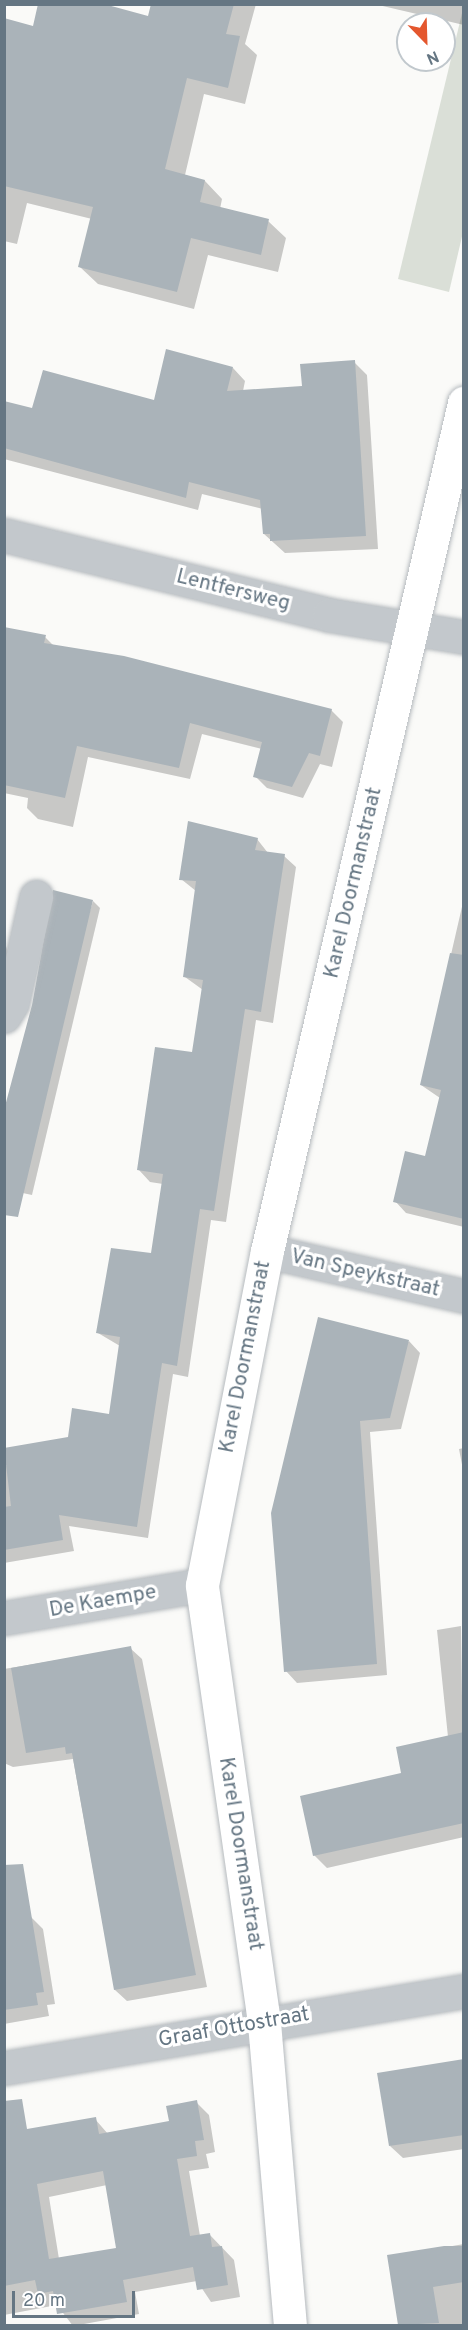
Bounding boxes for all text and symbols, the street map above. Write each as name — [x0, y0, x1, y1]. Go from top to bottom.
north arrow — [396, 12, 456, 72]
text: N — [423, 45, 441, 68]
street label: Lentfersweg — [173, 565, 293, 617]
street label: Karel Doormanstraat — [320, 785, 388, 981]
street label: Van Speykstraat — [288, 1245, 442, 1303]
street label: Karel Doormanstraat — [215, 1259, 277, 1455]
street label: De Kaempe — [47, 1580, 159, 1624]
street label: Karel Doormanstraat — [212, 1756, 268, 1952]
street label: Graaf Ottostraat — [157, 2002, 311, 2054]
scale bar — [15, 2279, 138, 2317]
text: 20 m — [23, 2290, 65, 2313]

